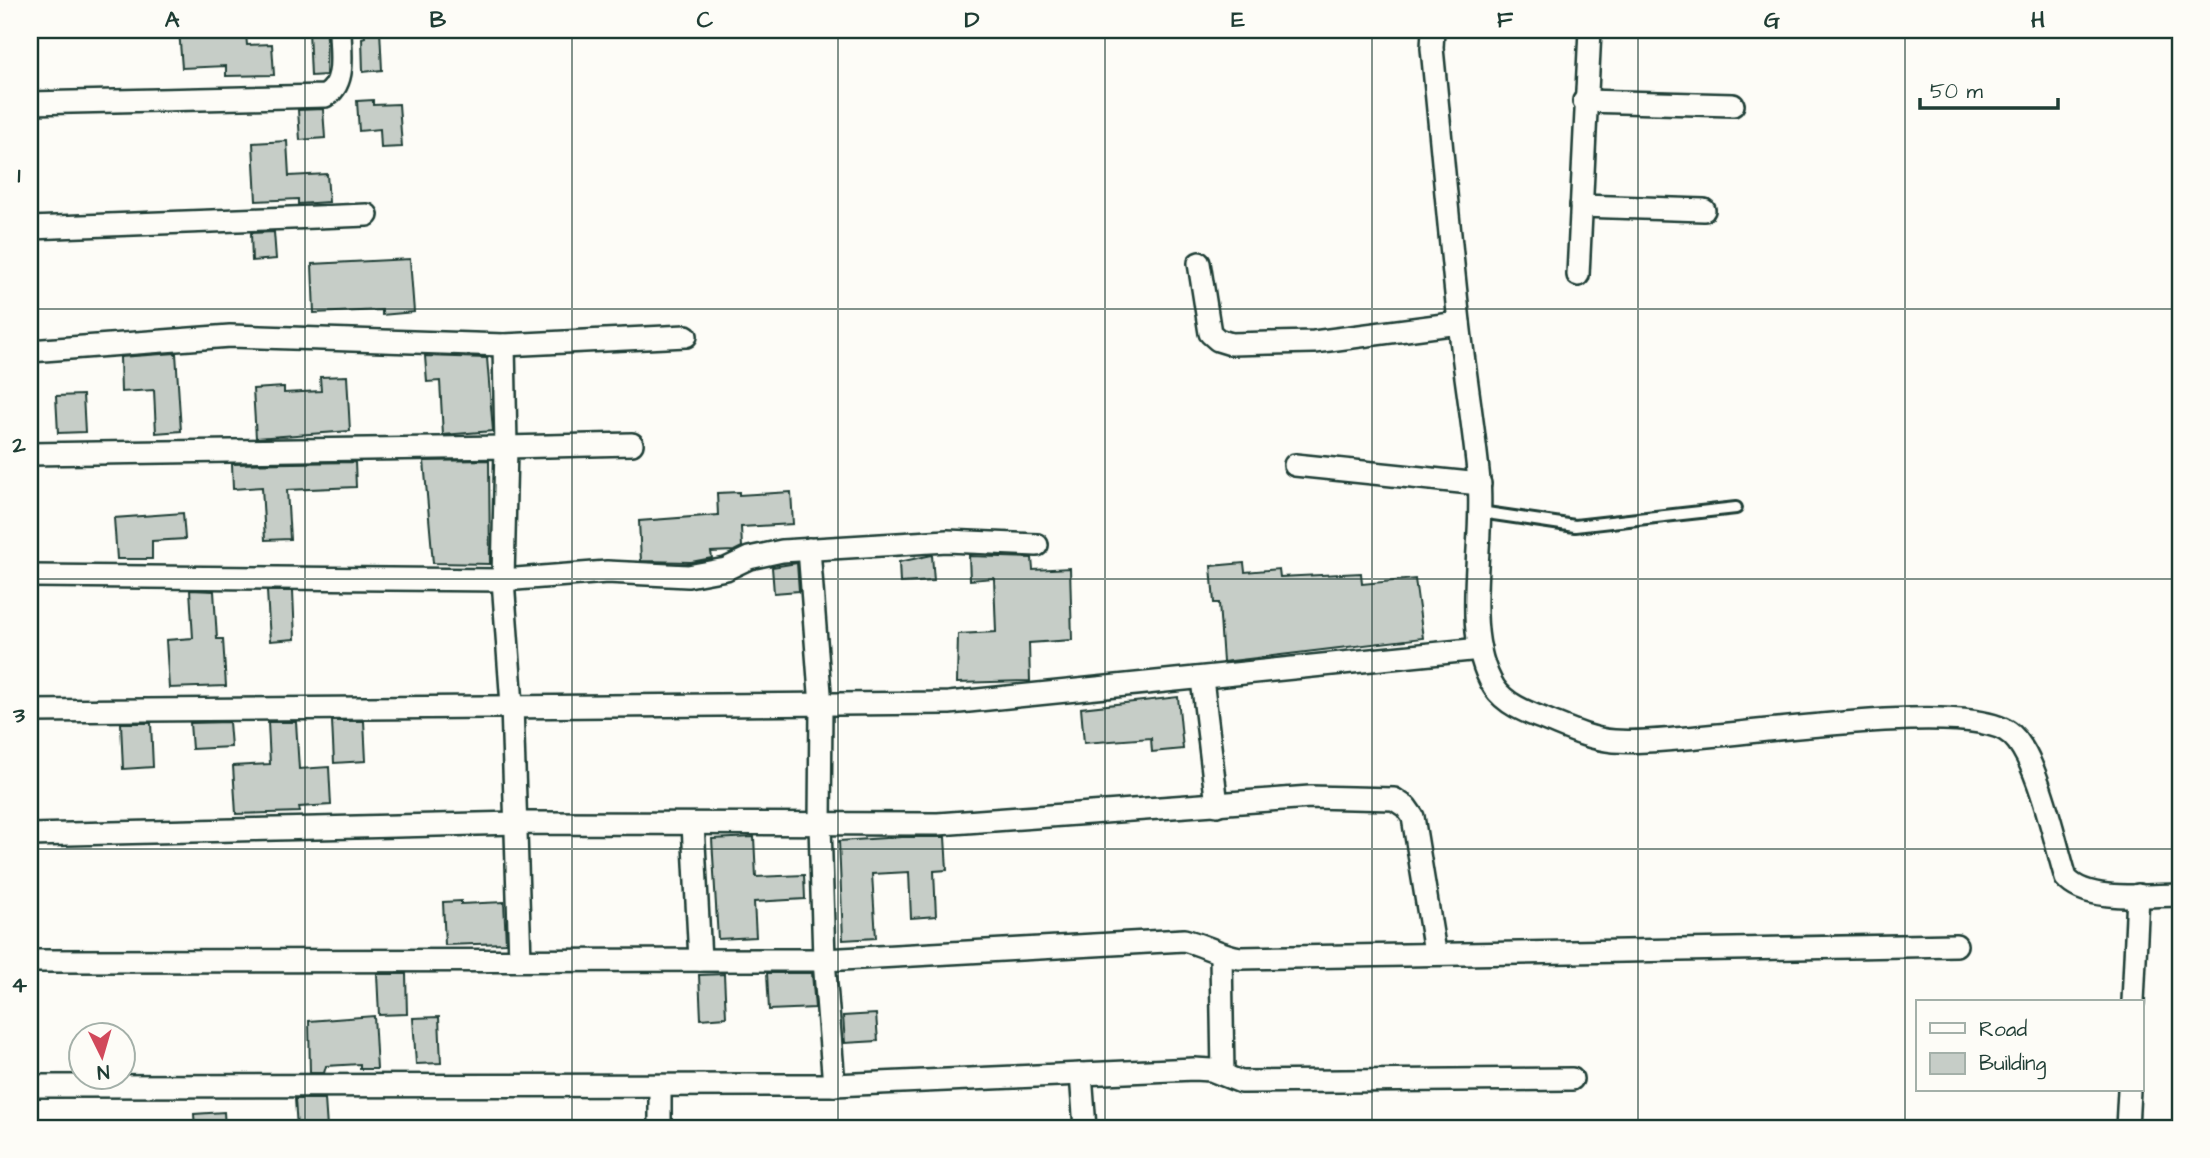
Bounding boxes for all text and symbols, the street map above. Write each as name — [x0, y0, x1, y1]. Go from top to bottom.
text: A — [165, 4, 180, 36]
text: B — [430, 4, 447, 36]
text: C — [697, 4, 714, 36]
text: D — [965, 4, 980, 36]
text: E — [1231, 4, 1245, 36]
text: F — [1497, 4, 1514, 36]
text: G — [1764, 4, 1780, 36]
text: H — [2031, 4, 2045, 36]
scale bar — [1920, 66, 2058, 110]
text: 50 m — [1930, 77, 1984, 106]
text: 1 — [18, 159, 21, 191]
text: 2 — [11, 429, 26, 461]
text: 3 — [12, 699, 25, 731]
text: 4 — [11, 969, 27, 1001]
legend — [1916, 1000, 2144, 1092]
text: Road — [1979, 1015, 2027, 1044]
north arrow — [66, 1021, 136, 1092]
text: Building — [1979, 1049, 2047, 1080]
text: N — [96, 1057, 110, 1085]

